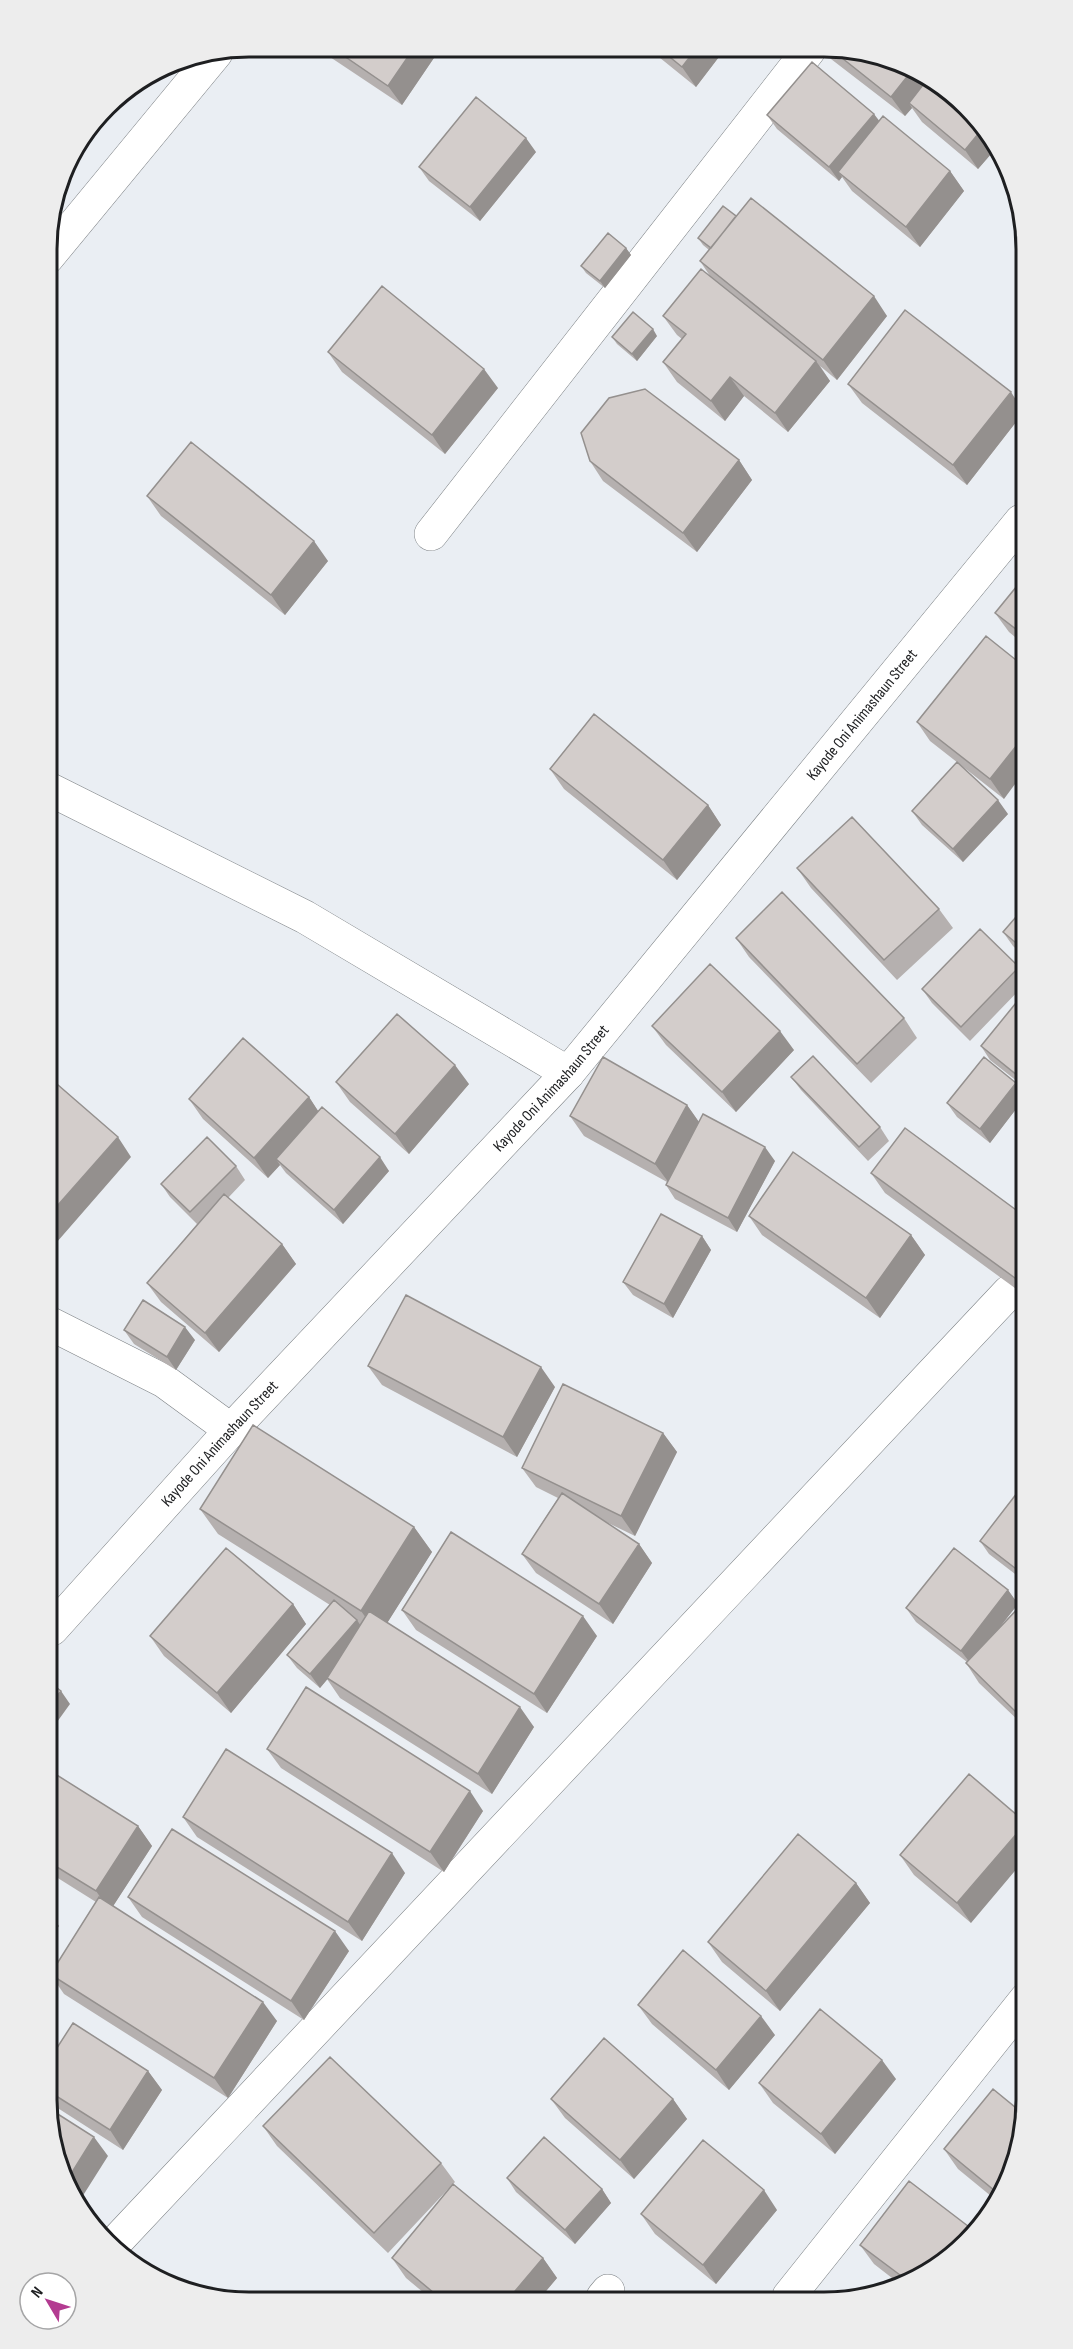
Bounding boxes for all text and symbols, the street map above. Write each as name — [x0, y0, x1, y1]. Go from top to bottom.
street label: Kayode Oni Animashaun Street — [803, 645, 921, 784]
street label: Kayode Oni Animashaun Street — [489, 1021, 613, 1156]
street label: Kayode Oni Animashaun Street — [157, 1377, 282, 1510]
north arrow — [18, 2271, 78, 2331]
text: N — [27, 2283, 48, 2302]

